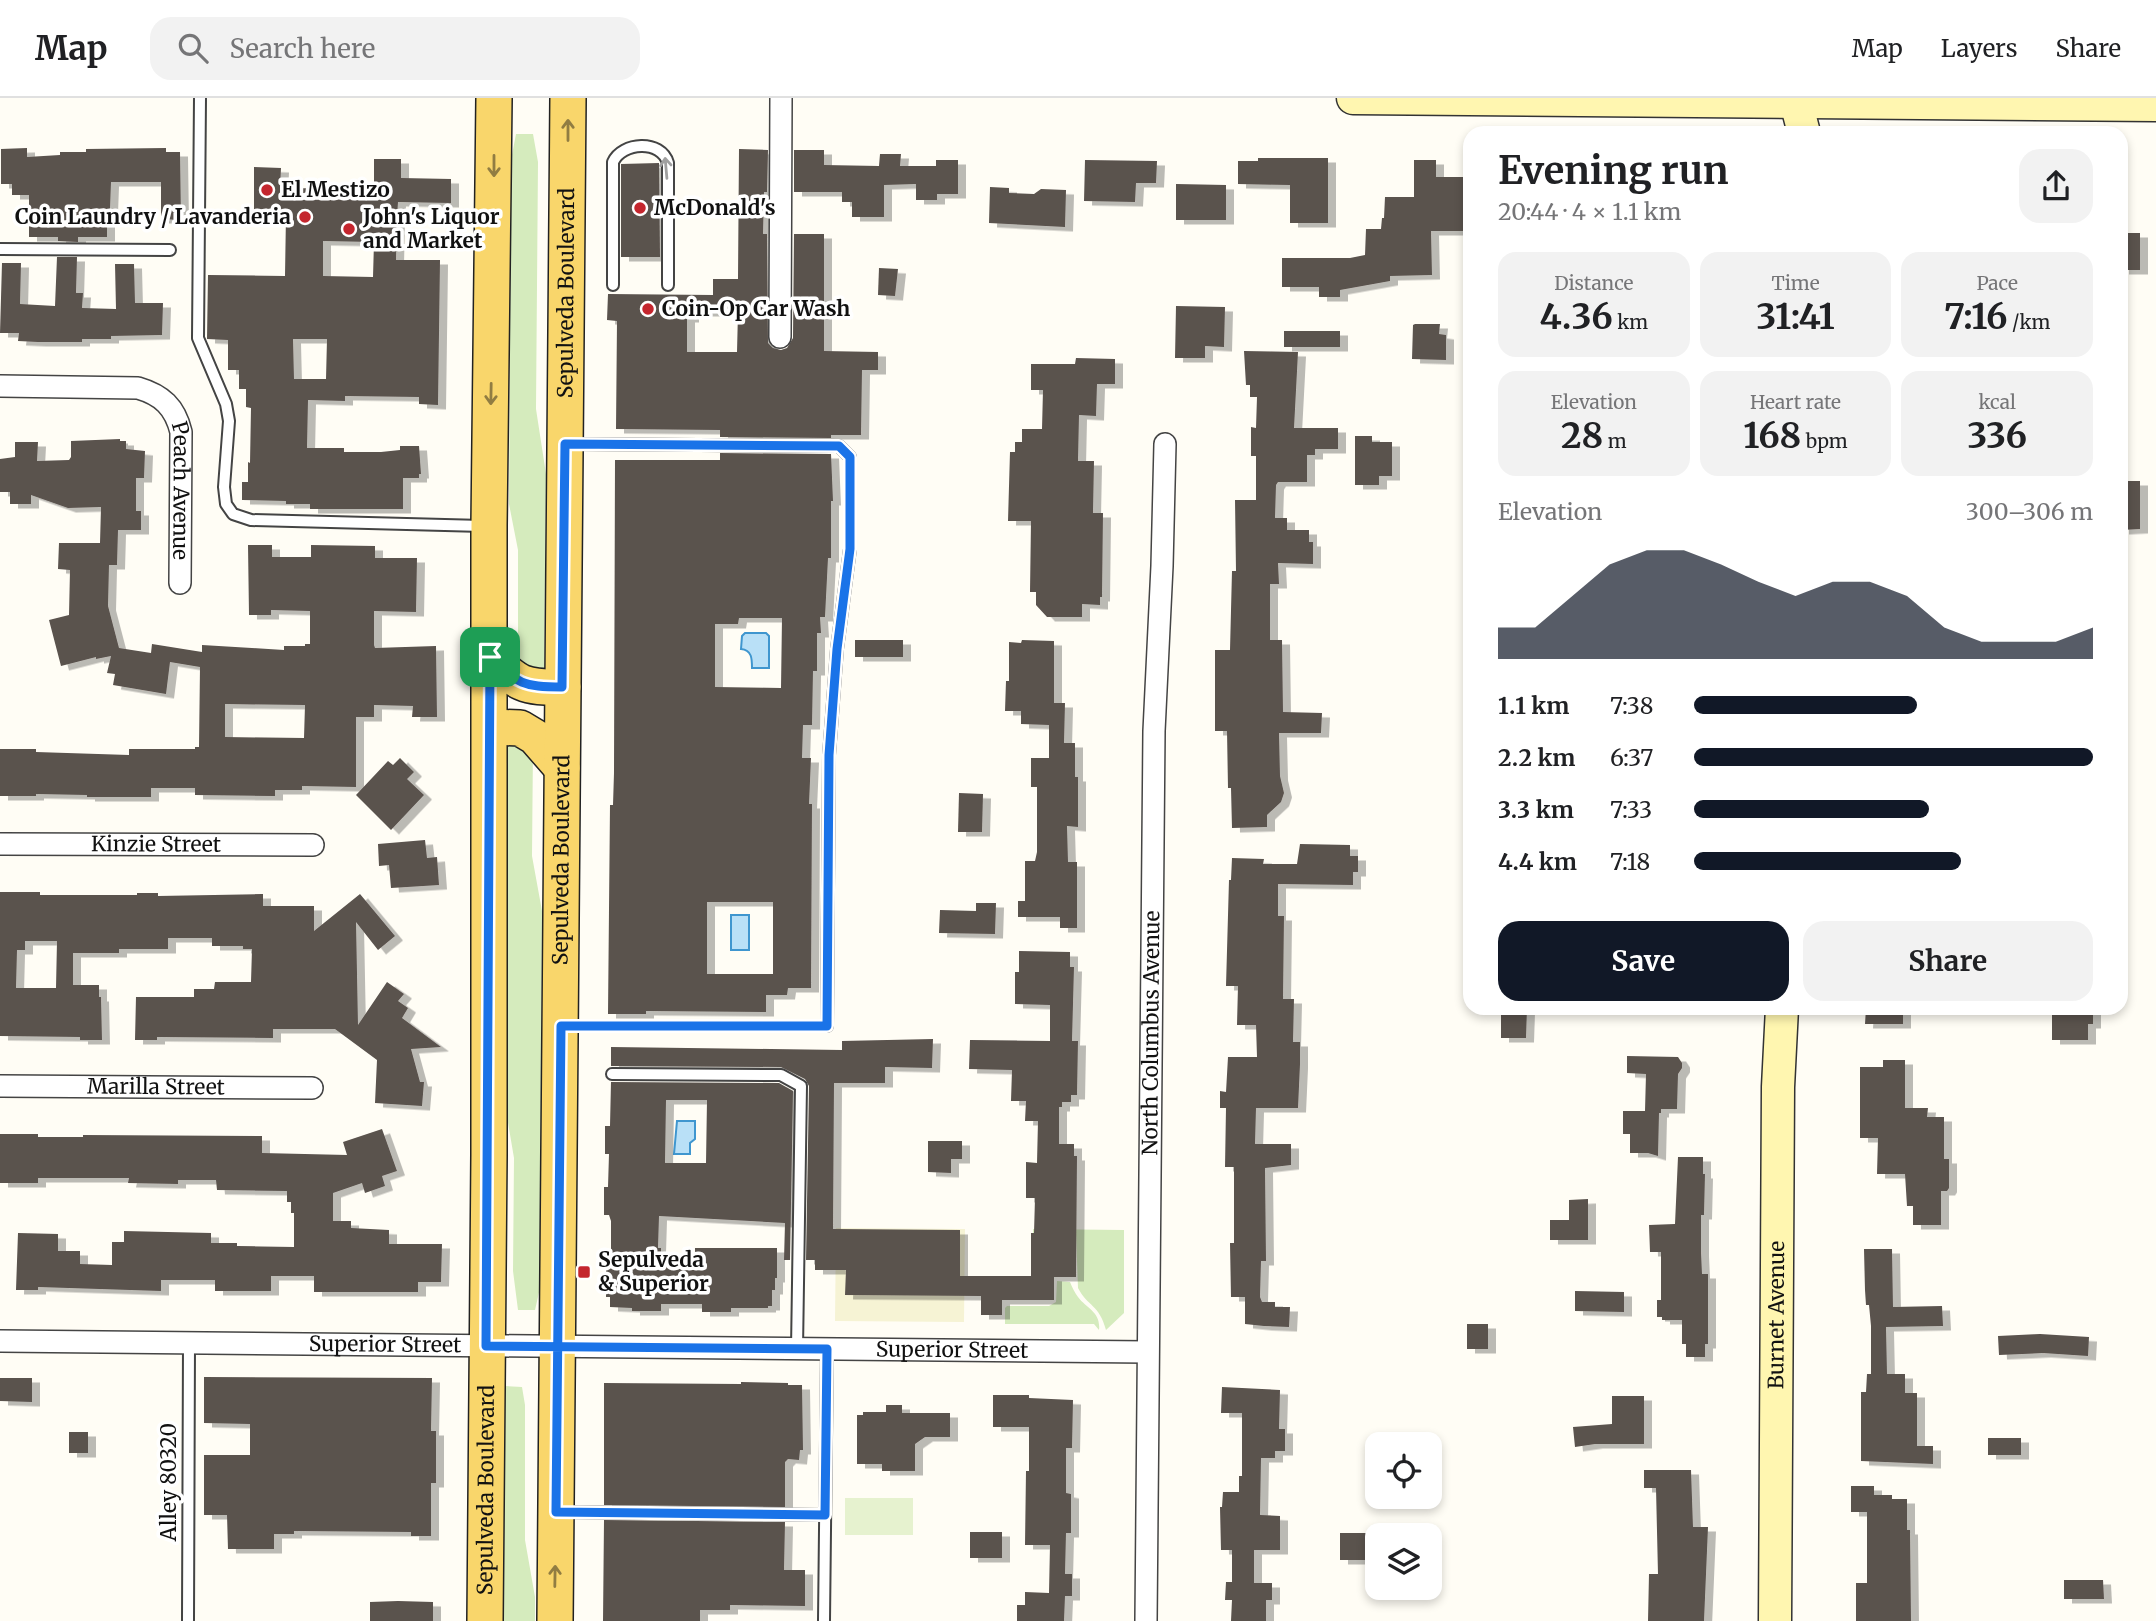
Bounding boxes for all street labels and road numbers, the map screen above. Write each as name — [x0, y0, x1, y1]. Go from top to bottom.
street label: Sepulveda Boulevard — [551, 187, 580, 398]
street label: Peach Avenue — [166, 418, 195, 560]
street label: Sepulveda Boulevard — [547, 754, 575, 965]
street label: Kinzie Street — [91, 830, 221, 858]
street label: North Columbus Avenue — [1136, 910, 1165, 1156]
street label: Marilla Street — [87, 1073, 225, 1100]
street label: Burnet Avenue — [1762, 1241, 1790, 1389]
street label: Superior Street — [309, 1330, 461, 1358]
street label: Superior Street — [876, 1335, 1028, 1364]
street label: Sepulveda Boulevard — [471, 1384, 500, 1595]
street label: Alley 80320 — [155, 1423, 182, 1542]

